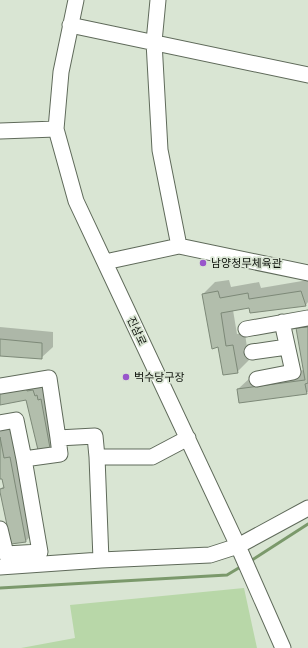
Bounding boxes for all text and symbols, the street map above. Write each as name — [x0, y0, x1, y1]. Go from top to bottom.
place label: 남양청무체육관 — [211, 257, 282, 269]
marker: 남양청무체육관 — [198, 258, 208, 268]
street label: 진삼로 — [125, 315, 149, 347]
place label: 벅수당구장 — [134, 371, 185, 383]
marker: 벅수당구장 — [121, 372, 131, 382]

